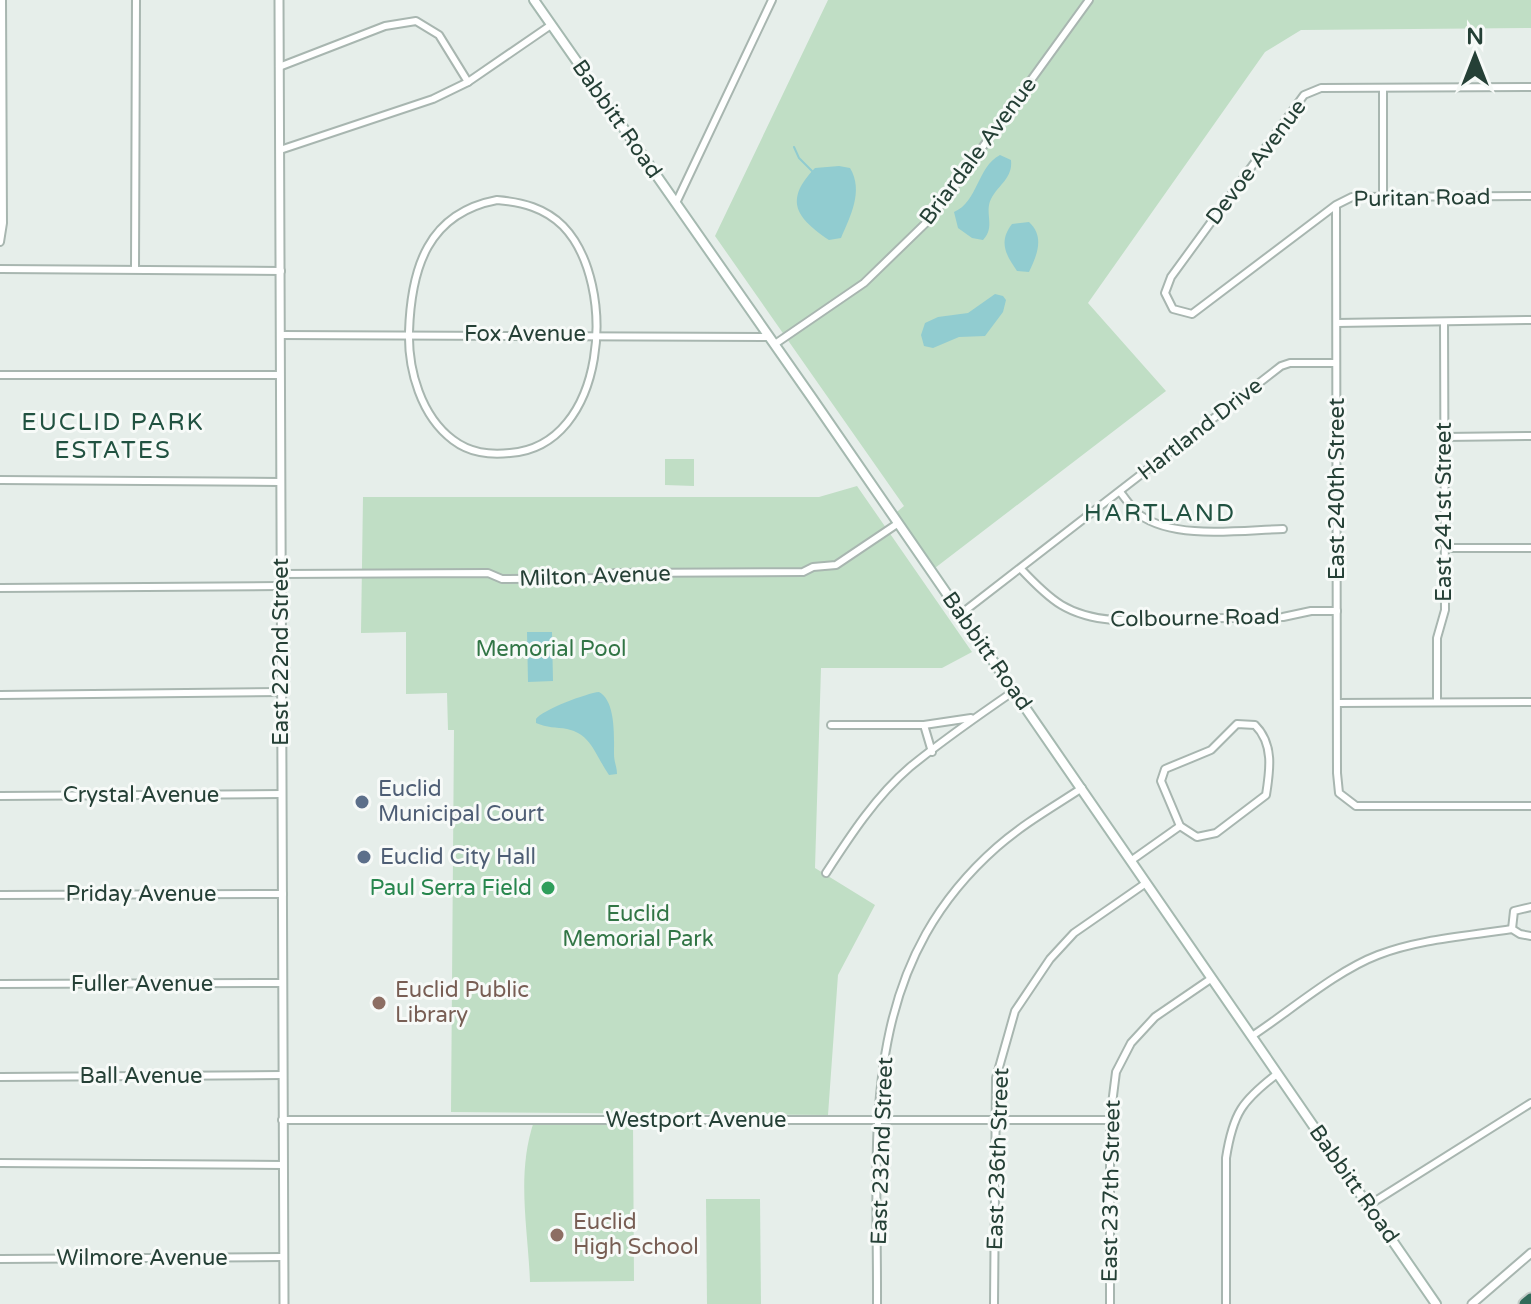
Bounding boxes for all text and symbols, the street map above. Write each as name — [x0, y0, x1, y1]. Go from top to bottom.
north arrow — [1435, 16, 1515, 96]
text: N — [1466, 24, 1484, 50]
street label: Babbitt Road — [567, 55, 667, 183]
street label: Briardale Avenue — [914, 72, 1042, 230]
street label: Devoe Avenue — [1200, 94, 1312, 230]
street label: Puritan Road — [1353, 184, 1491, 212]
street label: Fox Avenue — [464, 321, 586, 347]
street label: Hartland Drive — [1133, 372, 1267, 486]
street label: East 240th Street — [1324, 398, 1350, 580]
district label: EUCLID PARK ESTATES — [21, 408, 205, 465]
street label: East 241st Street — [1431, 422, 1457, 602]
district label: HARTLAND — [1084, 499, 1236, 528]
street label: East 222nd Street — [268, 558, 294, 746]
street label: Milton Avenue — [519, 560, 671, 592]
street label: Babbitt Road — [937, 587, 1037, 715]
street label: Colbourne Road — [1110, 604, 1280, 632]
park label: Memorial Pool — [475, 636, 627, 662]
place label: Euclid Municipal Court — [378, 776, 544, 827]
street label: Crystal Avenue — [63, 782, 219, 808]
marker: Euclid Municipal Court — [353, 793, 371, 811]
place label: Euclid City Hall — [380, 844, 536, 870]
marker: Euclid City Hall — [355, 848, 373, 866]
place label: Paul Serra Field — [370, 875, 532, 901]
marker: Paul Serra Field — [539, 879, 557, 897]
street label: Priday Avenue — [66, 881, 216, 907]
park label: Euclid Memorial Park — [562, 901, 714, 952]
street label: Fuller Avenue — [71, 971, 213, 997]
place label: Euclid Public Library — [395, 977, 529, 1028]
marker: Euclid Public Library — [370, 994, 388, 1012]
street label: East 232nd Street — [866, 1057, 898, 1245]
street label: Ball Avenue — [79, 1063, 203, 1089]
street label: East 236th Street — [982, 1067, 1014, 1251]
street label: East 237th Street — [1096, 1099, 1126, 1283]
street label: Westport Avenue — [605, 1107, 787, 1133]
street label: Babbitt Road — [1304, 1120, 1404, 1248]
place label: Euclid High School — [573, 1209, 699, 1260]
marker: Euclid High School — [548, 1226, 566, 1244]
street label: Wilmore Avenue — [56, 1245, 228, 1271]

